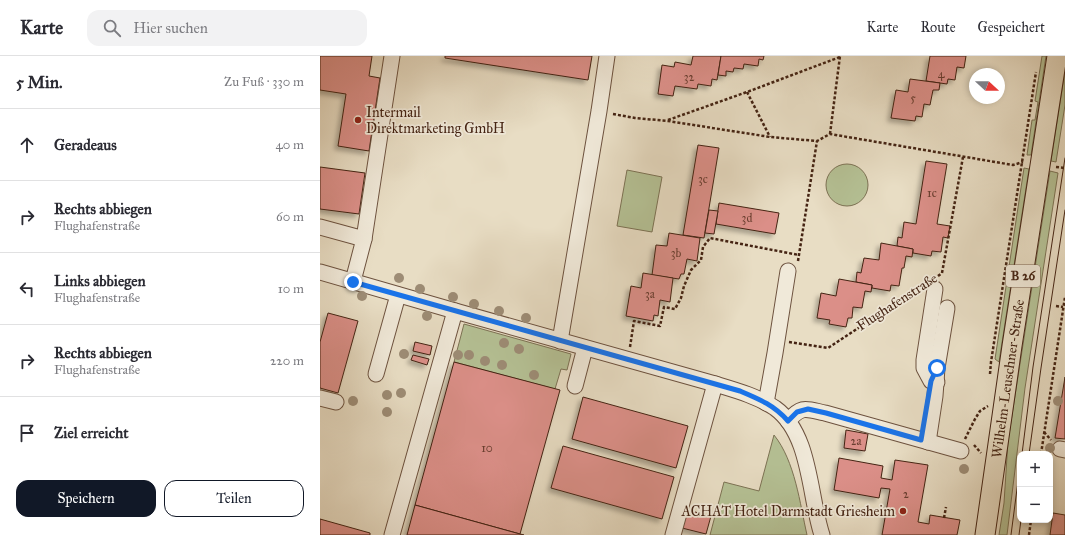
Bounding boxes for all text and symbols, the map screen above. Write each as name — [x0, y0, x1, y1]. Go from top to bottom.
search box — [87, 10, 367, 46]
text: Karte — [20, 16, 63, 39]
icon: search — [101, 17, 123, 39]
text: Hier suchen — [133, 19, 208, 37]
text: Karte — [866, 19, 898, 36]
text: Route — [920, 19, 956, 36]
text: Gespeichert — [978, 19, 1045, 36]
house number: 4 — [938, 67, 945, 81]
north arrow — [969, 68, 1005, 104]
house number: 32 — [684, 70, 694, 84]
text: 5 Min. — [16, 72, 63, 93]
text: Zu Fuß · 330 m — [224, 74, 304, 90]
house number: 5 — [910, 91, 916, 105]
place label: Intermail Direktmarketing GmbH — [366, 104, 505, 137]
marker: Intermail Direktmarketing GmbH — [353, 115, 363, 125]
icon: ahead — [16, 134, 38, 156]
text: Geradeaus — [54, 136, 117, 154]
text: 40 m — [275, 137, 304, 153]
house number: 3c — [698, 172, 708, 186]
house number: 1c — [927, 186, 937, 200]
text: Rechts abbiegen — [54, 200, 152, 218]
icon: right — [16, 206, 38, 228]
text: 60 m — [276, 209, 304, 225]
house number: 3d — [742, 211, 752, 225]
text: Flughafenstraße — [54, 218, 140, 234]
house number: 3b — [671, 246, 681, 260]
road number: B 26 — [1006, 265, 1040, 287]
street label: Flughafenstraße — [853, 269, 941, 334]
text: Links abbiegen — [54, 272, 146, 290]
route end — [344, 273, 362, 291]
icon: left — [16, 278, 38, 300]
text: 10 m — [278, 281, 304, 297]
house number: 3a — [645, 287, 656, 301]
text: Flughafenstraße — [54, 290, 140, 306]
street label: Wilhelm-Leuschner-Straße — [988, 298, 1028, 459]
text: Rechts abbiegen — [54, 344, 152, 362]
icon: right — [16, 350, 38, 372]
text: 220 m — [270, 353, 304, 369]
route start — [928, 359, 946, 377]
text: Flughafenstraße — [54, 362, 140, 378]
icon: arrive — [16, 422, 38, 444]
text: Ziel erreicht — [54, 424, 129, 442]
house number: 2a — [851, 434, 862, 448]
house number: 10 — [481, 441, 493, 455]
map controls — [1017, 451, 1053, 523]
button: + — [1017, 451, 1053, 487]
button: Speichern — [16, 480, 156, 517]
button: Teilen — [164, 480, 304, 517]
house number: 2 — [903, 487, 909, 501]
button: − — [1017, 487, 1053, 523]
place label: ACHAT Hotel Darmstadt Griesheim — [681, 503, 895, 520]
marker: ACHAT Hotel Darmstadt Griesheim — [898, 506, 908, 516]

